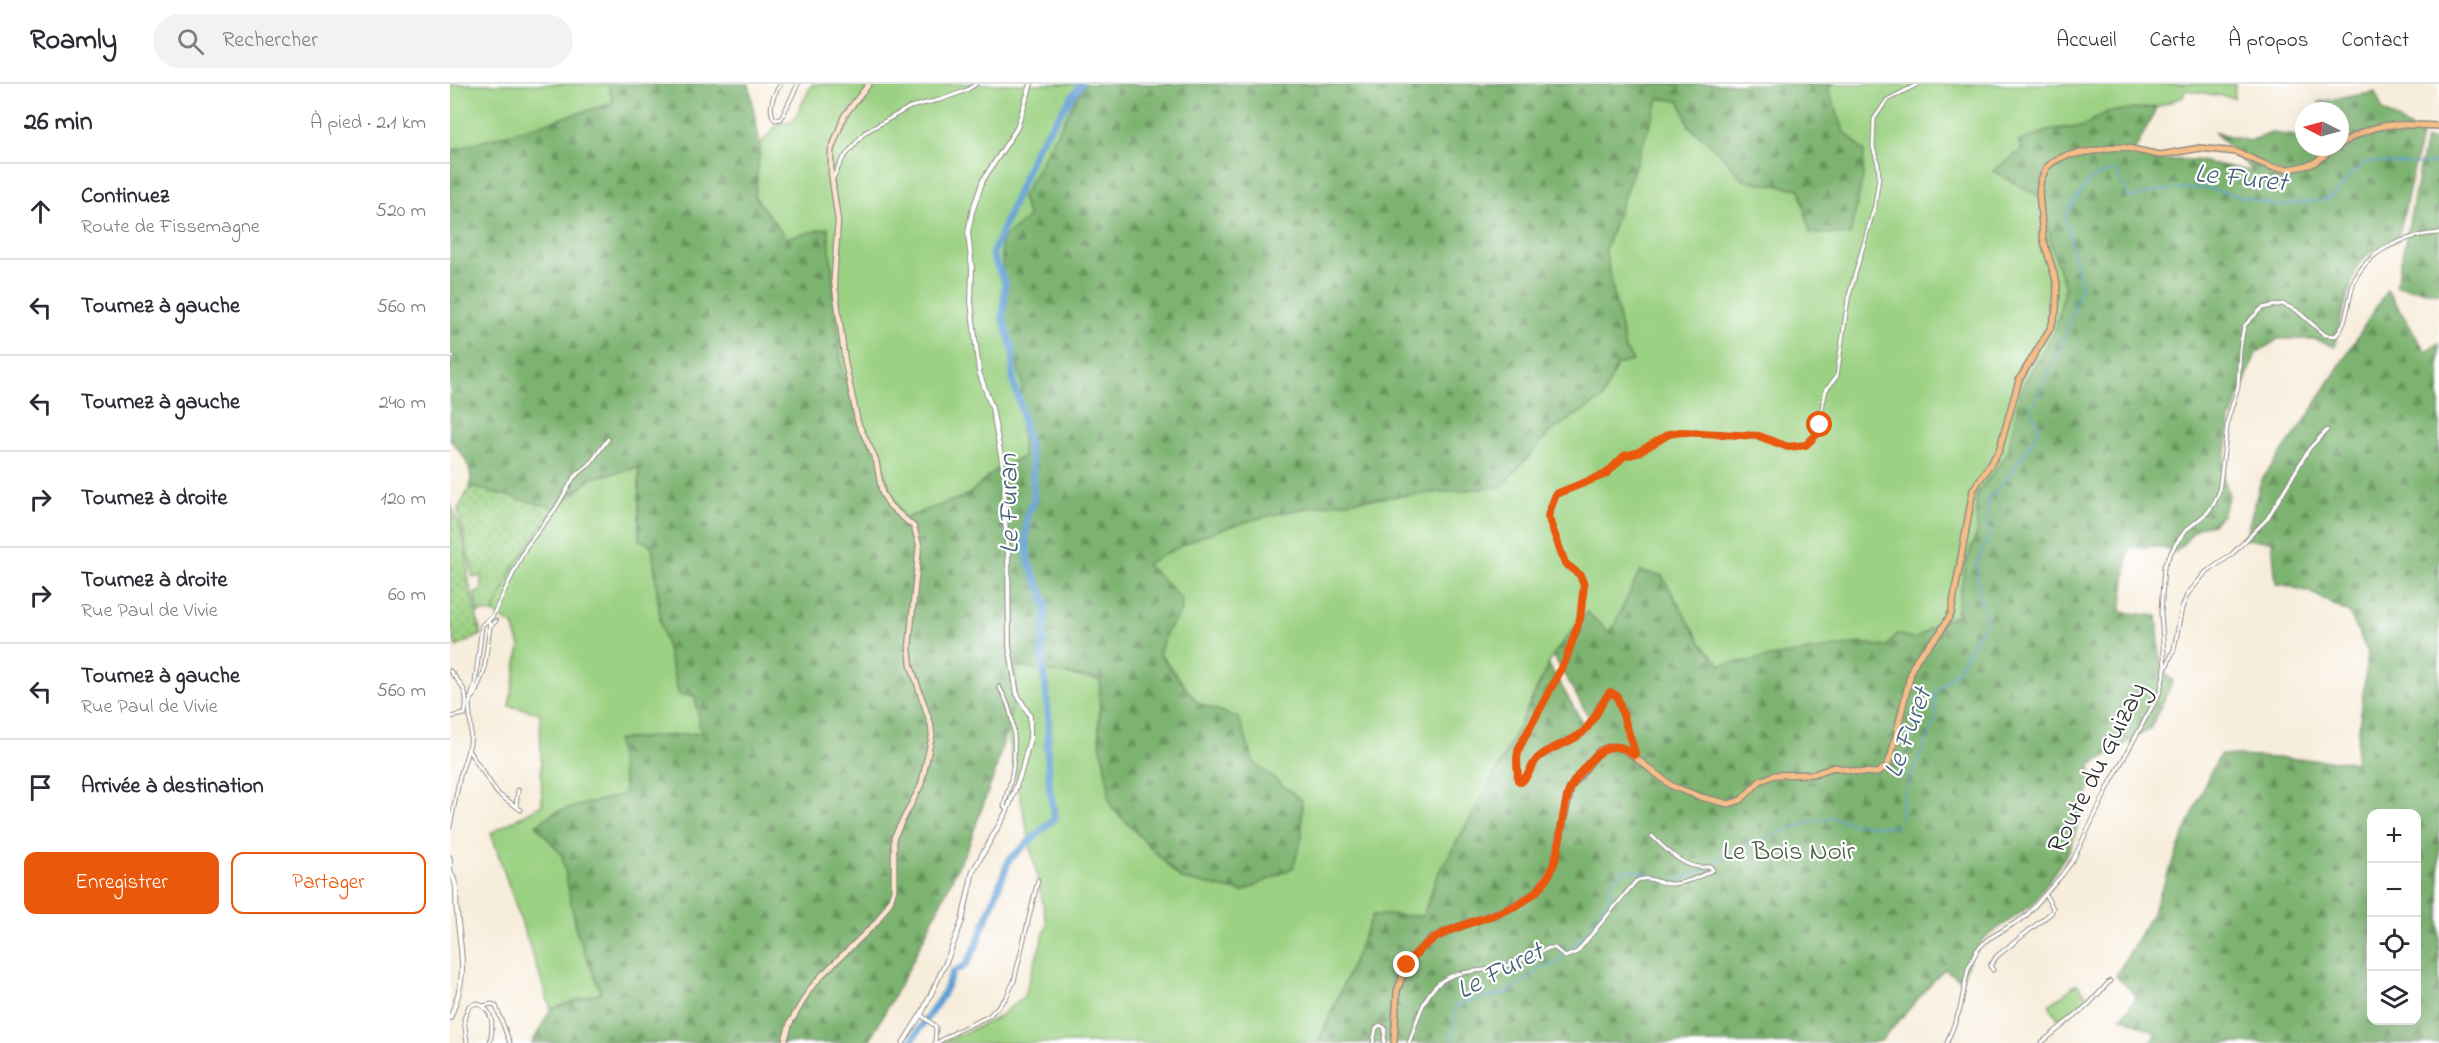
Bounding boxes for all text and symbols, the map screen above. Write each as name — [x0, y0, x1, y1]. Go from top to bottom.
search box — [153, 14, 573, 68]
text: Roamly — [30, 21, 117, 62]
icon: search — [174, 25, 207, 58]
text: Rechercher — [222, 25, 318, 57]
text: Accueil — [2056, 26, 2117, 56]
text: Carte — [2150, 26, 2195, 56]
text: À propos — [2228, 26, 2308, 56]
text: Contact — [2341, 26, 2409, 56]
north arrow — [2295, 102, 2349, 156]
text: 26 min — [24, 104, 93, 142]
text: À pied · 2.1 km — [310, 109, 426, 138]
water label: Le Furet — [2192, 154, 2291, 205]
text: Continuez — [81, 181, 169, 213]
icon: ahead — [24, 195, 57, 228]
text: 520 m — [375, 197, 426, 226]
text: Route de Fissemagne — [81, 213, 260, 242]
icon: left — [24, 291, 57, 324]
text: Tournez à gauche — [81, 291, 240, 323]
text: 560 m — [377, 293, 426, 322]
icon: left — [24, 387, 57, 420]
text: Tournez à gauche — [81, 387, 240, 419]
text: 240 m — [379, 389, 426, 418]
route start — [1806, 411, 1832, 437]
water label: Le Furan — [989, 453, 1032, 554]
icon: right — [24, 483, 57, 516]
text: Tournez à droite — [81, 483, 227, 515]
text: 120 m — [381, 485, 426, 514]
text: Tournez à droite — [81, 565, 227, 597]
icon: right — [24, 579, 57, 612]
text: 60 m — [388, 581, 426, 610]
text: Rue Paul de Vivie — [81, 597, 218, 626]
text: Tournez à gauche — [81, 661, 240, 693]
icon: left — [24, 675, 57, 708]
street label: Route du Guizay — [2038, 676, 2158, 861]
text: 560 m — [377, 677, 426, 706]
water label: Le Furet — [1874, 680, 1945, 784]
text: Rue Paul de Vivie — [81, 693, 218, 722]
icon: arrive — [24, 771, 57, 804]
text: Arrivée à destination — [81, 771, 264, 803]
map controls — [2367, 809, 2421, 1025]
button: + — [2367, 809, 2421, 863]
park label: Le Bois Noir — [1723, 833, 1856, 872]
button: Enregistrer — [24, 852, 219, 914]
button: Partager — [231, 852, 426, 914]
button: − — [2367, 863, 2421, 917]
button: locate — [2367, 917, 2421, 971]
water label: Le Furet — [1450, 932, 1553, 1011]
route end — [1393, 951, 1419, 977]
button: layers — [2367, 971, 2421, 1025]

